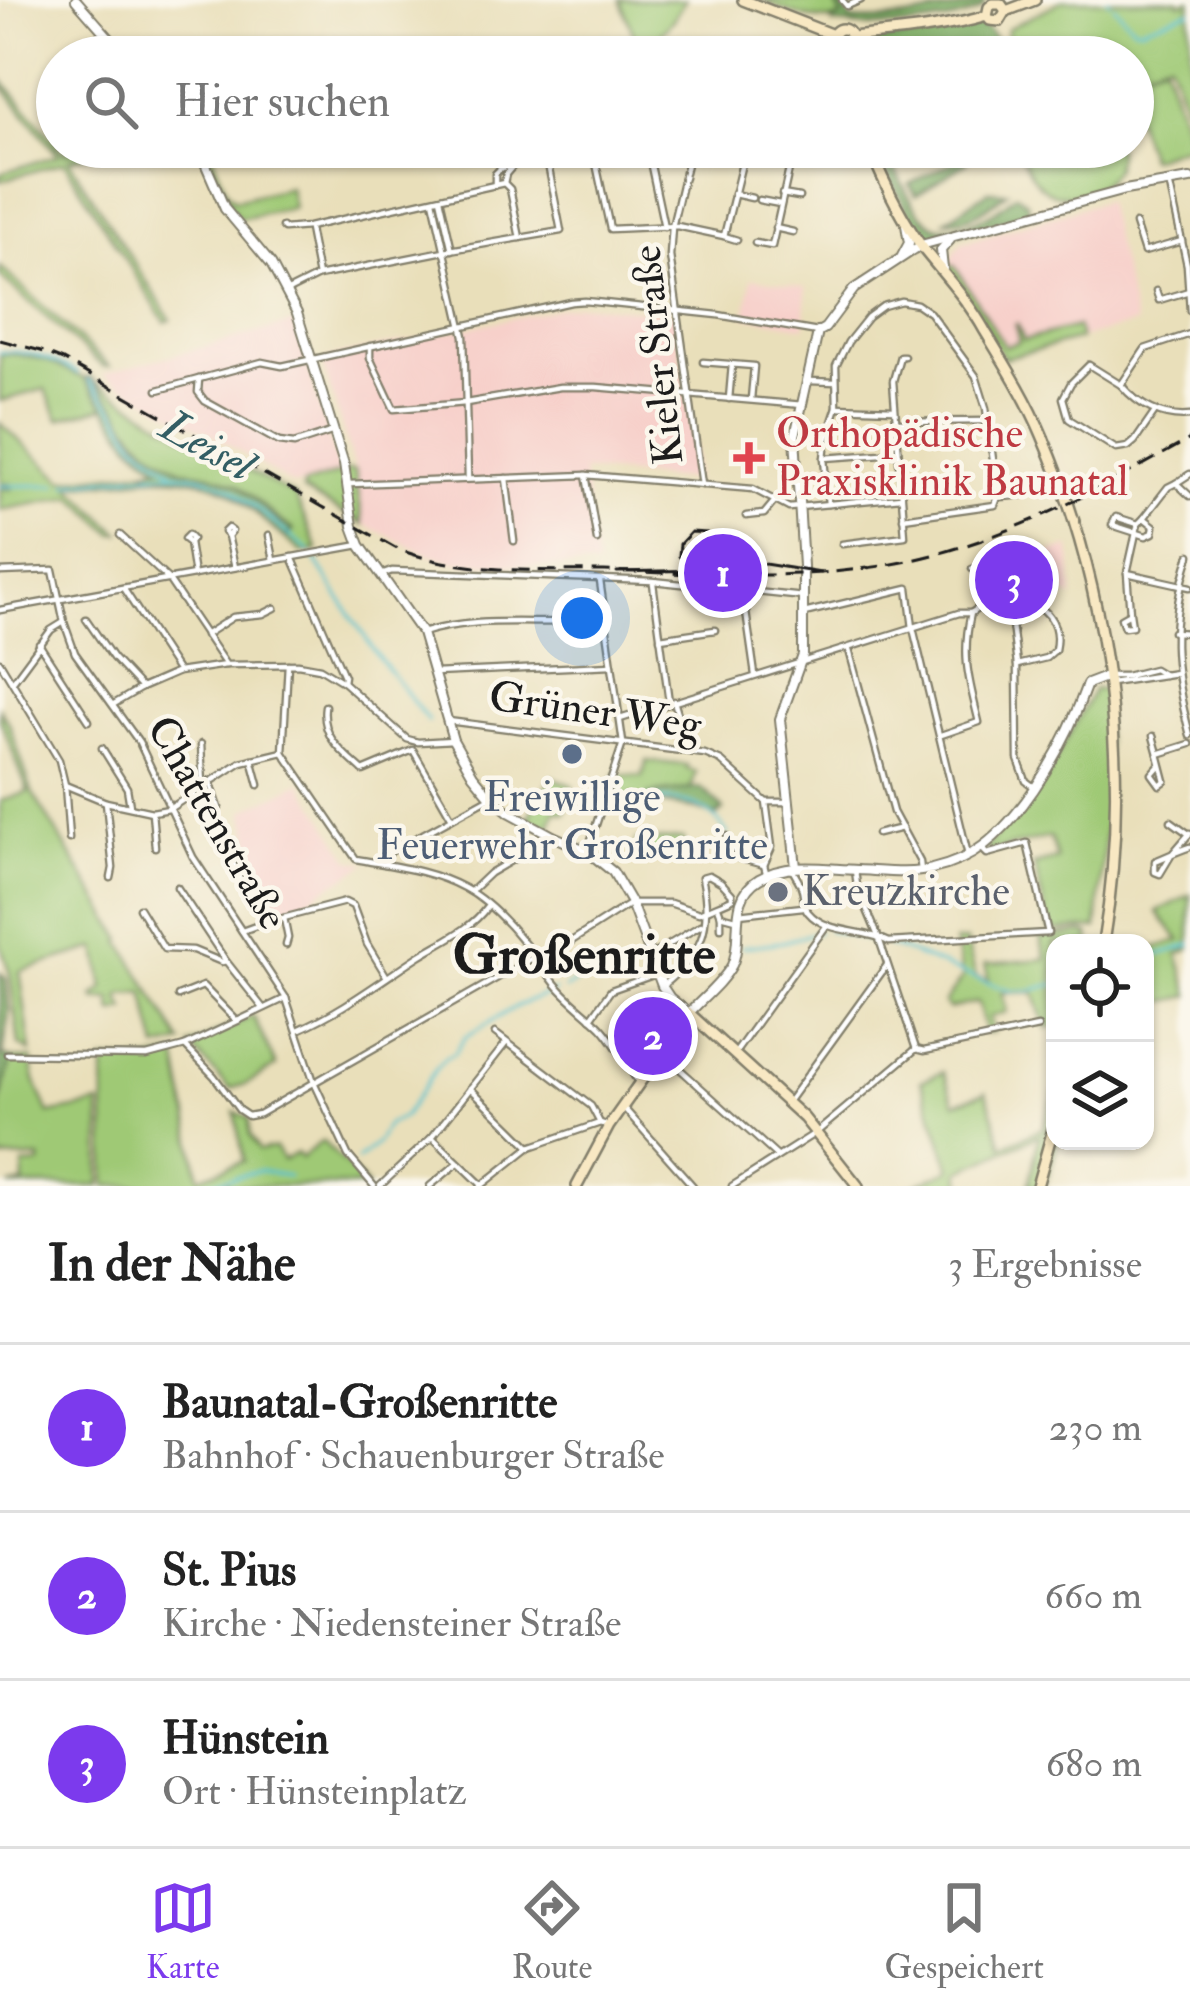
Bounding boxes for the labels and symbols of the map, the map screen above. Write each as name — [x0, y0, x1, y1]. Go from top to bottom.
street label: Kieler Straße — [621, 243, 695, 467]
water label: Leisel — [149, 397, 266, 496]
place label: Orthopädische Praxisklinik Baunatal — [776, 408, 1129, 508]
marker: Orthopädische Praxisklinik Baunatal — [733, 442, 765, 474]
pin: 1 — [684, 528, 762, 618]
pin: 3 — [975, 535, 1053, 625]
your location — [552, 588, 612, 648]
street label: Grüner Weg — [486, 670, 706, 752]
street label: Chattenstraße — [135, 707, 299, 939]
marker: Freiwillige Feuerwehr Großenritte — [559, 741, 585, 767]
place label: Freiwillige Feuerwehr Großenritte — [376, 772, 768, 872]
place label: Kreuzkirche — [802, 866, 1010, 918]
marker: Kreuzkirche — [765, 879, 791, 905]
district label: Großenritte — [453, 922, 716, 990]
pin: 2 — [614, 991, 692, 1081]

